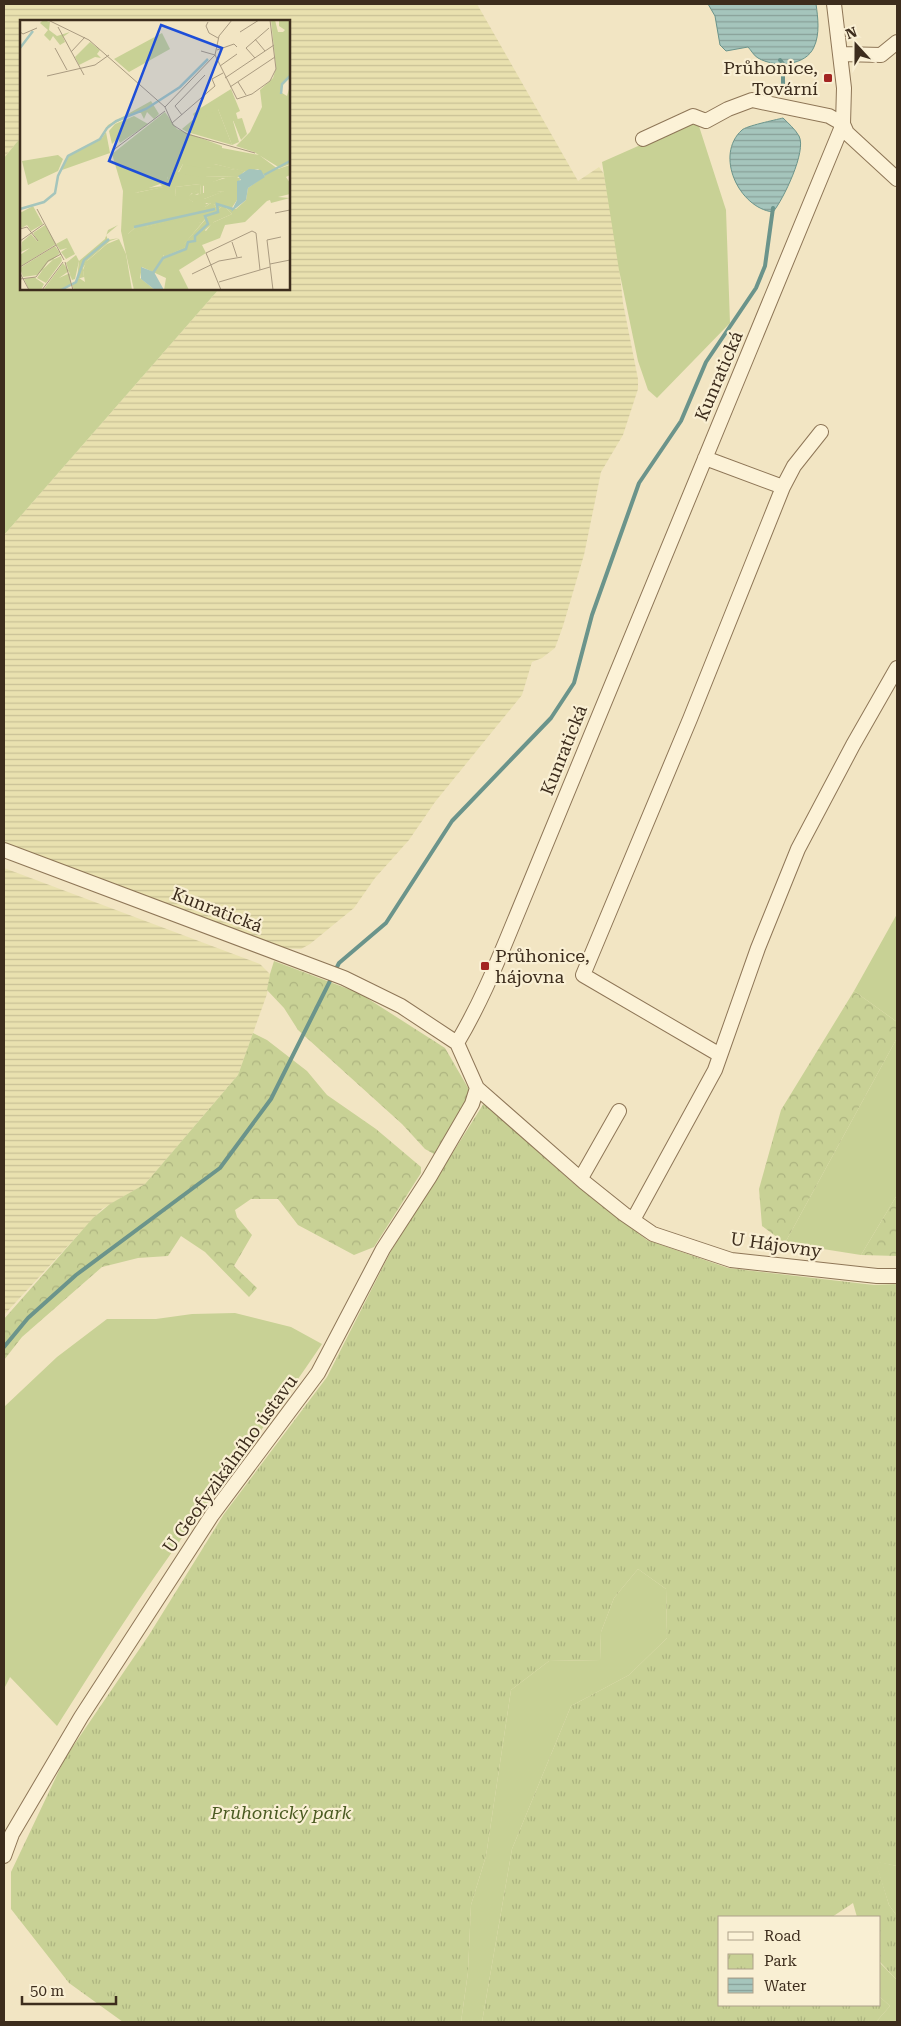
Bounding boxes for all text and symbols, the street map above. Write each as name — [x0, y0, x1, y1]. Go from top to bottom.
inset map — [20, 20, 290, 290]
north arrow — [831, 20, 881, 70]
text: N — [843, 23, 859, 42]
place label: Průhonice, Tovární — [723, 57, 818, 99]
marker: Průhonice, Tovární — [822, 72, 834, 84]
street label: Kunratická — [690, 328, 747, 424]
street label: Kunratická — [536, 701, 591, 798]
street label: Kunratická — [169, 883, 266, 936]
place label: Průhonice, hájovna — [495, 945, 590, 987]
marker: Průhonice, hájovna — [479, 960, 491, 972]
street label: U Hájovny — [729, 1228, 824, 1261]
street label: U Geofyzikálního ústavu — [158, 1371, 301, 1557]
park label: Průhonický park — [210, 1802, 351, 1823]
legend — [718, 1916, 881, 2006]
text: Road — [764, 1927, 801, 1945]
text: Park — [764, 1952, 798, 1970]
scale bar — [22, 1974, 116, 2006]
text: Water — [764, 1977, 806, 1995]
text: 50 m — [30, 1982, 65, 2000]

